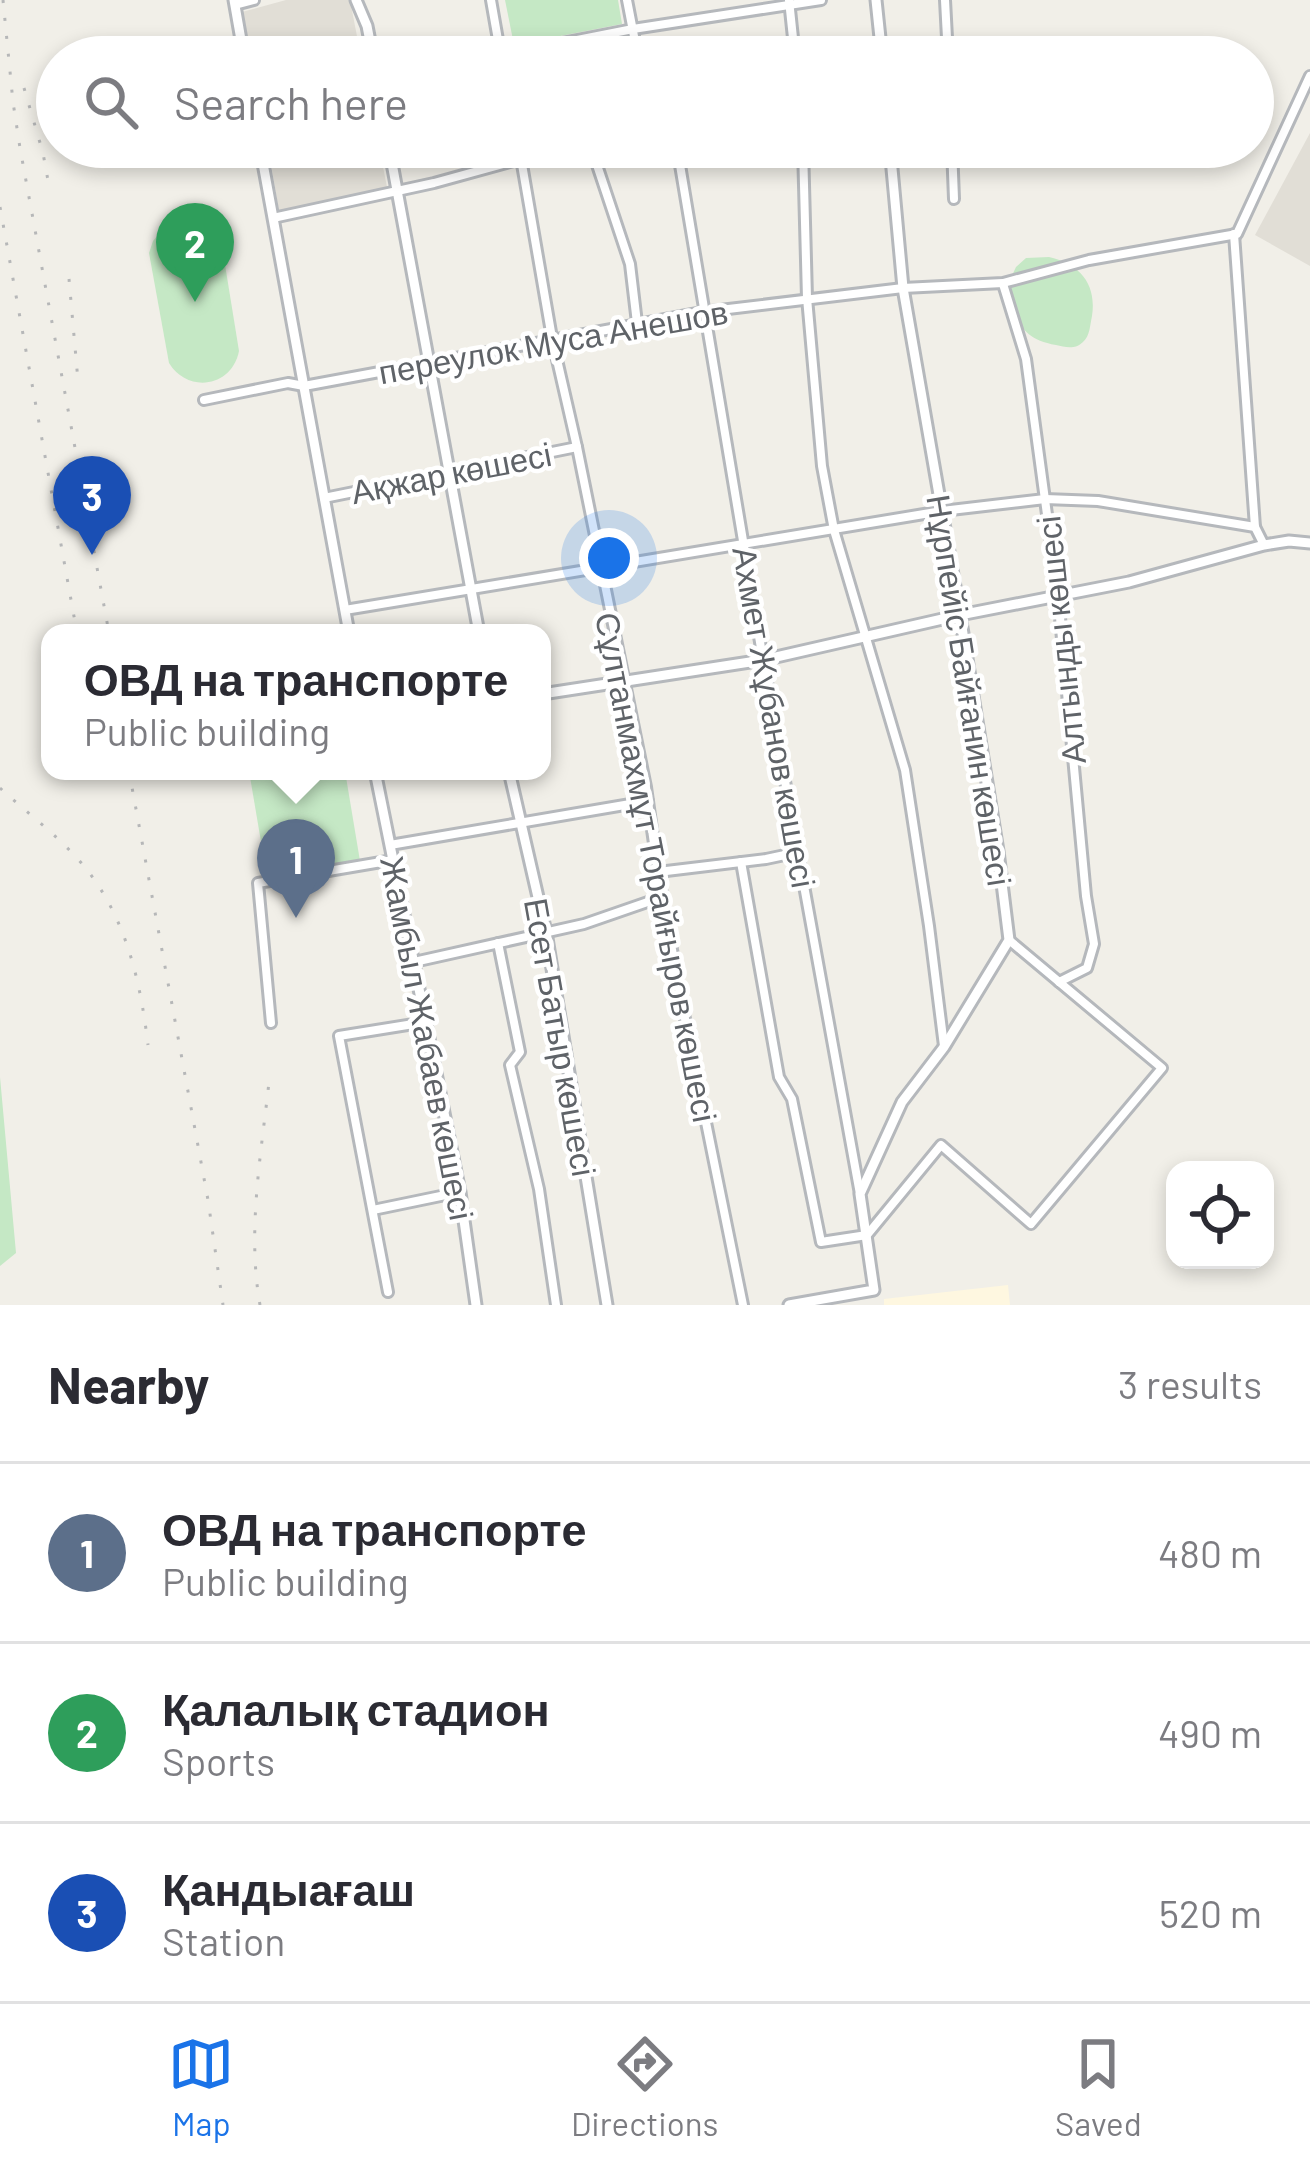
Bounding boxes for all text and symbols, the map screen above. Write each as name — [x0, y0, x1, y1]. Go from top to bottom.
search box — [36, 36, 1274, 168]
icon: search — [78, 69, 144, 135]
text: Search here — [174, 75, 408, 129]
pin: 2 — [156, 203, 234, 302]
street label: переулок Муса Анешов — [375, 291, 731, 391]
street label: Ақжар көшесі — [347, 433, 555, 511]
pin: 3 — [53, 456, 131, 555]
street label: Нұрпейіс Байғанин көшесі — [919, 492, 1021, 888]
street label: Алтынды көшесі — [1027, 514, 1093, 766]
your location — [579, 528, 639, 588]
street label: Ахмет Жұбанов көшесі — [725, 543, 825, 891]
street label: Сұлтанмахмұт Торайғыров көшесі — [588, 609, 726, 1125]
popup — [41, 624, 551, 780]
text: ОВД на транспорте — [84, 651, 508, 705]
text: Public building — [84, 707, 330, 754]
pin: 1 — [257, 819, 335, 918]
street label: Жамбыл Жабаев көшесі — [373, 853, 483, 1223]
street label: Есет Батыр көшесі — [517, 895, 605, 1179]
map controls — [1166, 1161, 1274, 1269]
button: locate — [1166, 1161, 1274, 1269]
text: Nearby — [48, 1353, 209, 1414]
text: 3 results — [1118, 1360, 1262, 1407]
text: ОВД на транспорте — [162, 1501, 587, 1555]
text: 1 — [80, 1529, 94, 1576]
text: 480 m — [1158, 1529, 1262, 1576]
text: Public building — [162, 1557, 409, 1604]
text: Қалалық стадион — [162, 1681, 550, 1735]
text: 2 — [76, 1709, 98, 1756]
text: 490 m — [1158, 1709, 1262, 1756]
text: Sports — [162, 1737, 275, 1784]
text: Қандыағаш — [162, 1861, 415, 1915]
text: 3 — [76, 1889, 98, 1936]
text: 520 m — [1159, 1889, 1262, 1936]
text: Station — [162, 1917, 285, 1964]
tab: Map — [168, 2031, 234, 2143]
tab: Directions — [571, 2031, 718, 2143]
tab: Saved — [1055, 2031, 1142, 2143]

